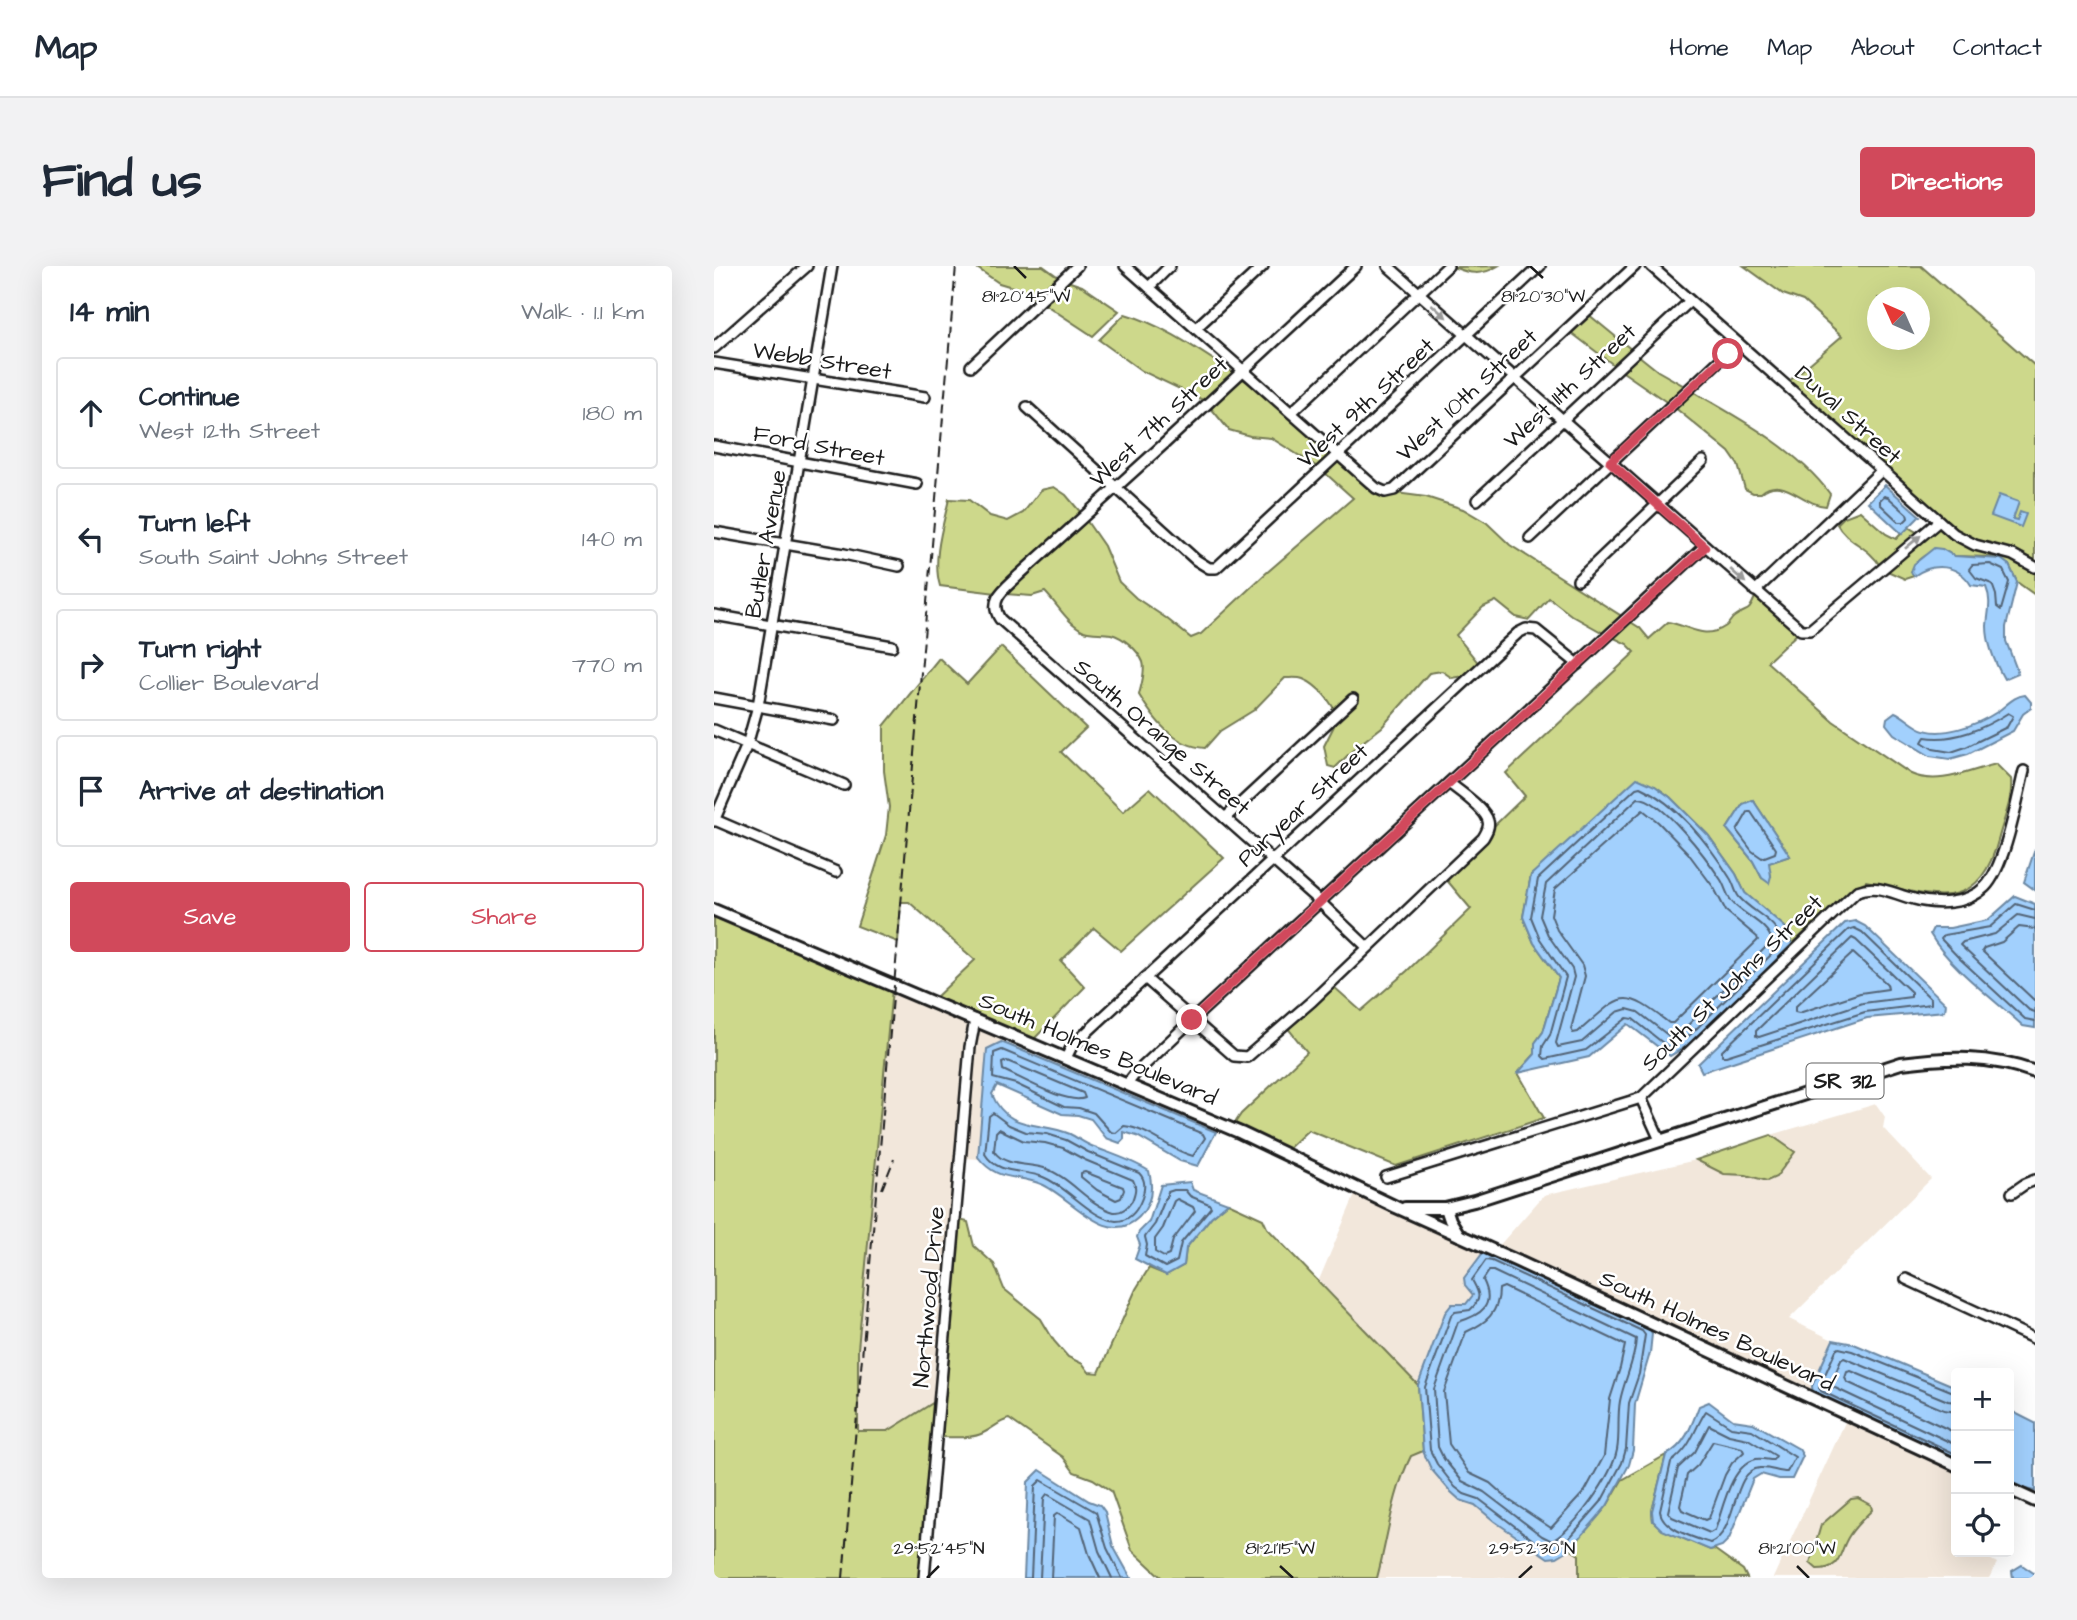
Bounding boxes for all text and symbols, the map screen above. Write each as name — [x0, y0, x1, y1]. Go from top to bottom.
text: Map — [35, 25, 97, 71]
text: Home — [1669, 31, 1729, 65]
text: Map — [1767, 31, 1812, 65]
text: About — [1850, 31, 1915, 65]
text: Contact — [1953, 31, 2042, 65]
button: Directions — [1860, 147, 2035, 217]
text: Find us — [42, 148, 202, 216]
text: 81°20'45"W — [982, 284, 1070, 309]
text: 81°20'30"W — [1501, 284, 1585, 309]
north arrow — [1867, 287, 1930, 350]
text: 14 min — [70, 291, 149, 333]
text: Walk · 1.1 km — [521, 296, 644, 328]
one-way arrow — [1431, 303, 1448, 318]
street label: West 11th Street — [1497, 316, 1644, 456]
street label: West 10th Street — [1389, 321, 1545, 469]
street label: West 9th Street — [1290, 330, 1443, 475]
street label: Webb Street — [750, 334, 894, 388]
route start — [1712, 338, 1743, 369]
street label: West 7th Street — [1083, 349, 1236, 495]
street label: Duval Street — [1787, 358, 1909, 472]
text: Continue — [139, 379, 240, 415]
icon: ahead — [72, 394, 110, 432]
text: 180 m — [583, 397, 642, 429]
text: West 12th Street — [139, 415, 320, 447]
street label: Ford Street — [750, 418, 888, 475]
street label: Butler Avenue — [737, 467, 795, 621]
text: Turn left — [139, 505, 250, 541]
icon: left — [72, 520, 110, 558]
text: 140 m — [582, 523, 642, 555]
one-way arrow — [1904, 534, 1922, 550]
text: South Saint Johns Street — [139, 541, 408, 573]
one-way arrow — [1729, 567, 1746, 583]
text: Turn right — [139, 631, 261, 667]
icon: right — [72, 646, 110, 684]
text: 770 m — [572, 649, 642, 681]
street label: South Orange Street — [1066, 651, 1258, 824]
text: Collier Boulevard — [139, 667, 318, 699]
street label: Puryear Street — [1230, 735, 1377, 875]
icon: arrive — [72, 772, 110, 810]
text: Arrive at destination — [139, 773, 384, 809]
button: Save — [70, 882, 350, 952]
button: Share — [364, 882, 644, 952]
street label: South St Johns Street — [1634, 887, 1831, 1079]
street label: South Holmes Boulevard — [974, 984, 1222, 1114]
route end — [1176, 1004, 1207, 1035]
road number: SR 312 — [1806, 1064, 1884, 1098]
street label: Northwood Drive — [905, 1205, 953, 1389]
street label: South Holmes Boulevard — [1594, 1262, 1840, 1400]
map controls — [1951, 1368, 2014, 1557]
button: + — [1951, 1368, 2014, 1431]
button: − — [1951, 1431, 2014, 1494]
button: locate — [1951, 1494, 2014, 1557]
text: 29°52'45"N — [893, 1536, 985, 1561]
text: 81°21'15"W — [1245, 1536, 1315, 1561]
text: 29°52'30"N — [1489, 1536, 1575, 1561]
text: 81°21'00"W — [1758, 1536, 1836, 1561]

